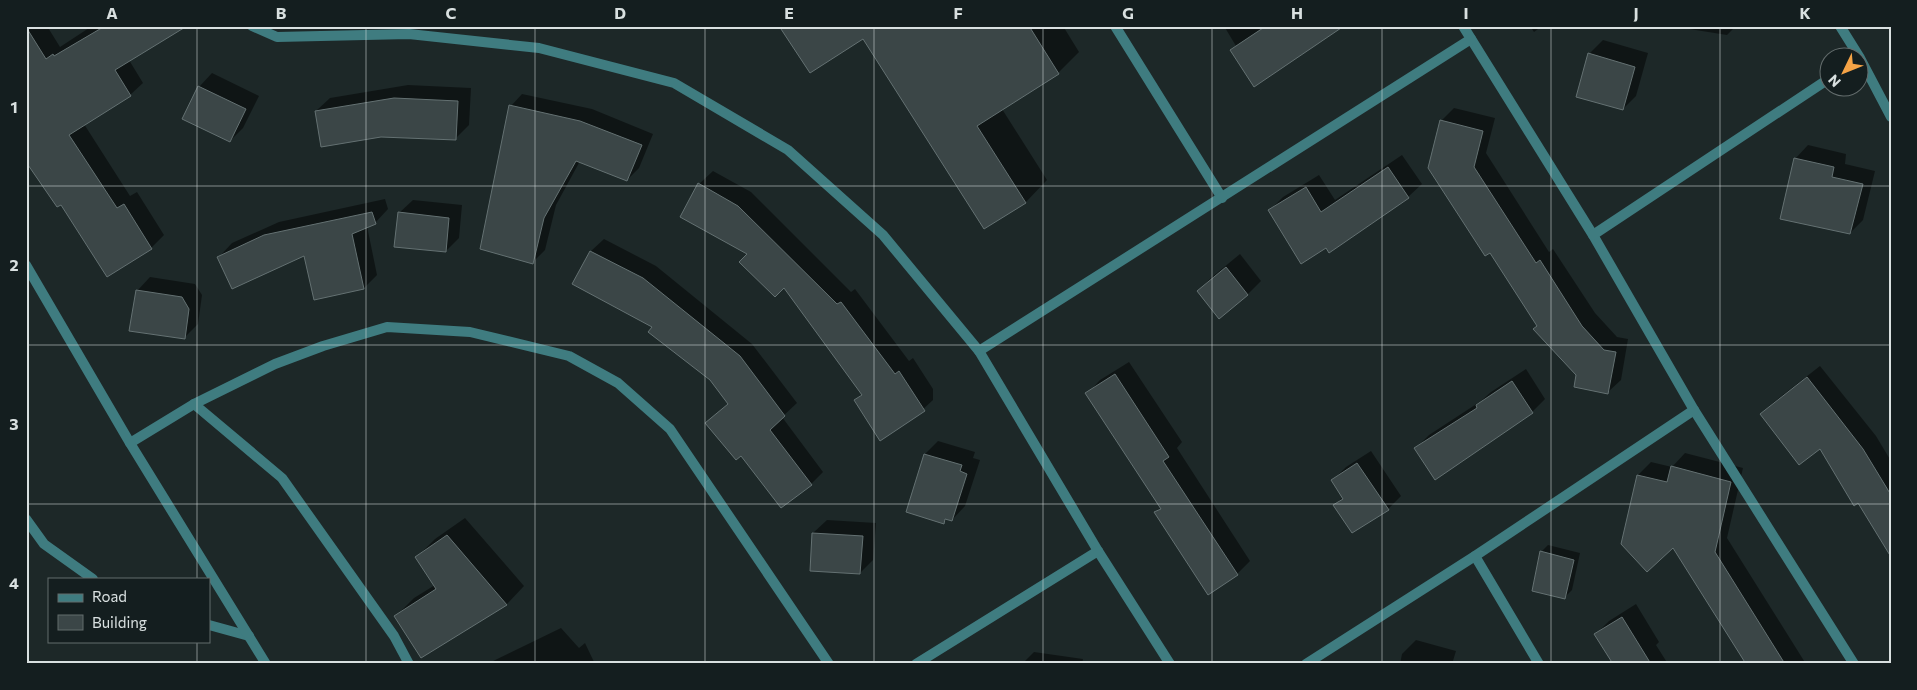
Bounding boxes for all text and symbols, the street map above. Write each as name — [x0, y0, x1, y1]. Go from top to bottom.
text: A — [106, 3, 118, 22]
text: B — [276, 3, 287, 22]
text: C — [446, 3, 457, 22]
text: D — [614, 3, 626, 22]
text: E — [784, 3, 794, 22]
text: F — [953, 3, 963, 22]
text: G — [1122, 3, 1134, 22]
text: H — [1291, 3, 1303, 22]
text: I — [1463, 3, 1469, 22]
text: J — [1633, 3, 1639, 22]
text: K — [1799, 3, 1811, 22]
north arrow — [1820, 48, 1870, 98]
text: N — [1824, 72, 1844, 91]
text: 1 — [10, 97, 18, 116]
text: 2 — [9, 255, 19, 274]
text: 3 — [9, 414, 19, 433]
text: 4 — [9, 573, 19, 592]
legend — [48, 578, 210, 642]
text: Road — [92, 587, 127, 605]
text: Building — [92, 613, 147, 631]

